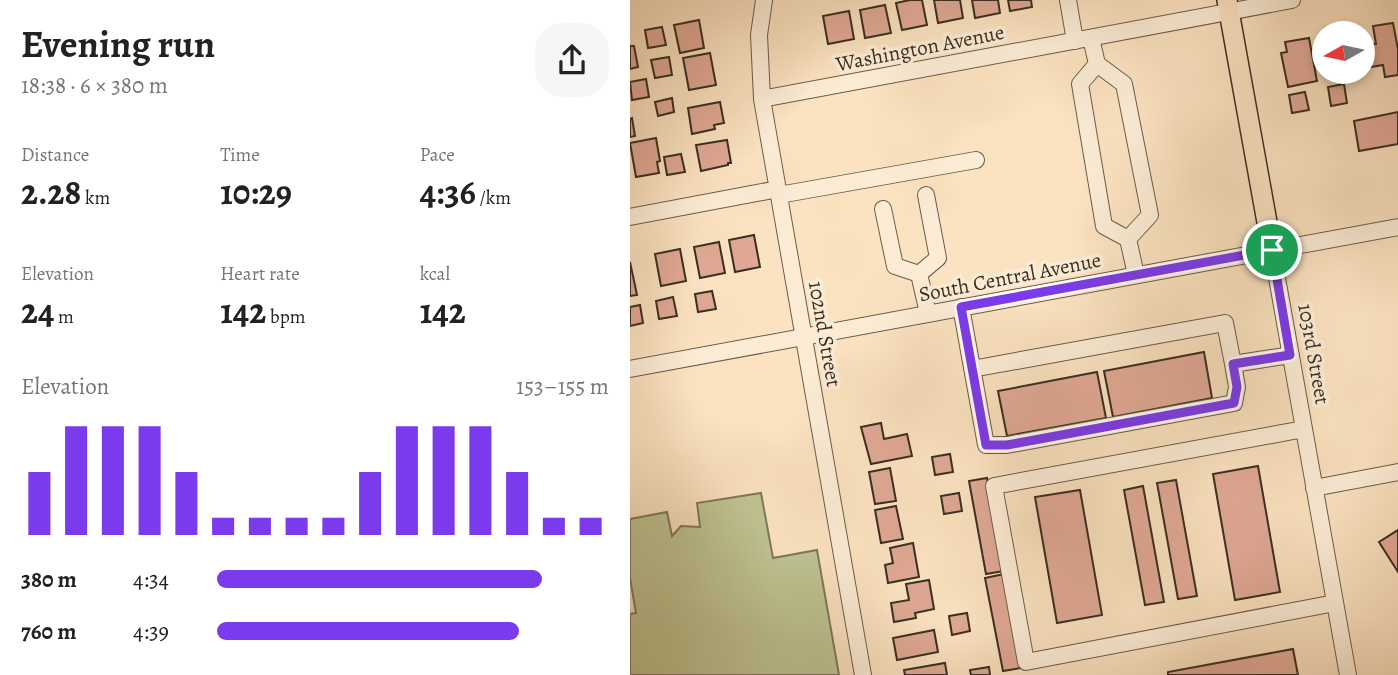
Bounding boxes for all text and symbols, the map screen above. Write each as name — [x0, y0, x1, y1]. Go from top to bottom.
text: Evening run — [21, 18, 215, 70]
street label: Washington Avenue — [832, 18, 1007, 78]
north arrow — [1312, 21, 1376, 84]
map controls — [1312, 21, 1375, 84]
button: share — [535, 23, 609, 97]
text: 18:38 · 6 × 380 m — [21, 70, 168, 101]
text: Distance — [21, 142, 89, 168]
text: Time — [220, 142, 260, 168]
text: Pace — [420, 142, 455, 168]
text: 2.28 — [21, 168, 81, 216]
text: 10:29 — [220, 168, 292, 216]
text: 4:36 — [420, 168, 476, 216]
text: km — [81, 185, 110, 211]
text: /km — [476, 185, 511, 211]
pin — [1242, 220, 1302, 280]
icon: arrive — [1253, 231, 1291, 269]
street label: South Central Avenue — [917, 246, 1103, 308]
text: Elevation — [21, 261, 94, 287]
text: Heart rate — [220, 261, 300, 287]
text: kcal — [420, 261, 450, 287]
street label: 102nd Street — [802, 279, 848, 389]
text: 24 — [21, 287, 54, 335]
text: 142 — [220, 287, 266, 335]
text: 142 — [420, 287, 466, 335]
street label: 103rd Street — [1291, 301, 1337, 407]
text: m — [54, 304, 74, 330]
text: bpm — [266, 304, 305, 330]
text: Elevation — [21, 371, 109, 402]
text: 153–155 m — [516, 371, 609, 402]
text: 380 m — [21, 564, 77, 595]
text: 4:34 — [133, 564, 169, 595]
text: 760 m — [21, 616, 76, 647]
text: 4:39 — [133, 616, 169, 647]

